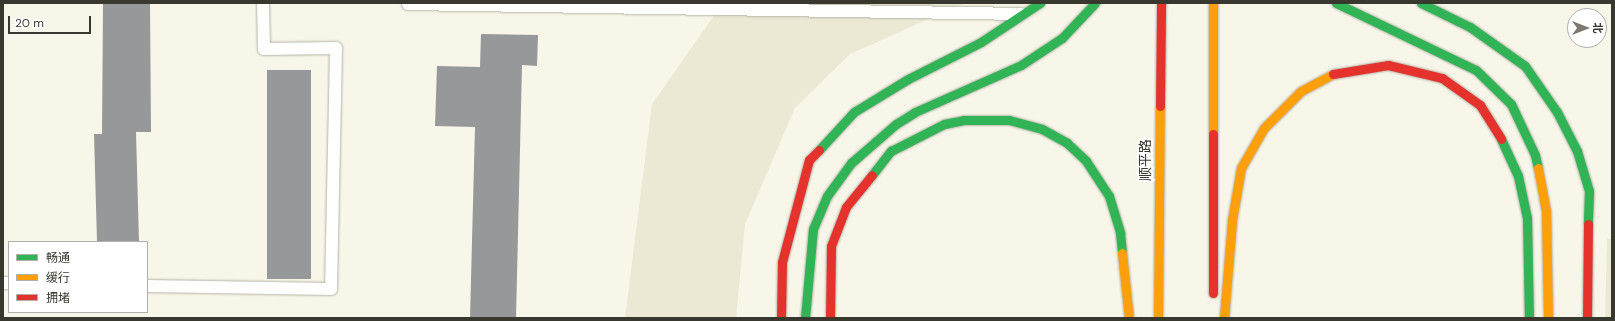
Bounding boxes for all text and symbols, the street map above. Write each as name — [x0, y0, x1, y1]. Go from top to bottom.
scale bar — [10, 8, 93, 34]
north arrow — [1567, 8, 1607, 48]
text: 20 m — [15, 15, 44, 31]
text: 北 — [1591, 23, 1605, 34]
street label: 顺平路 — [1137, 139, 1153, 181]
legend — [8, 241, 148, 313]
text: 畅通 — [46, 250, 70, 266]
text: 缓行 — [46, 270, 70, 286]
text: 拥堵 — [46, 290, 70, 306]

